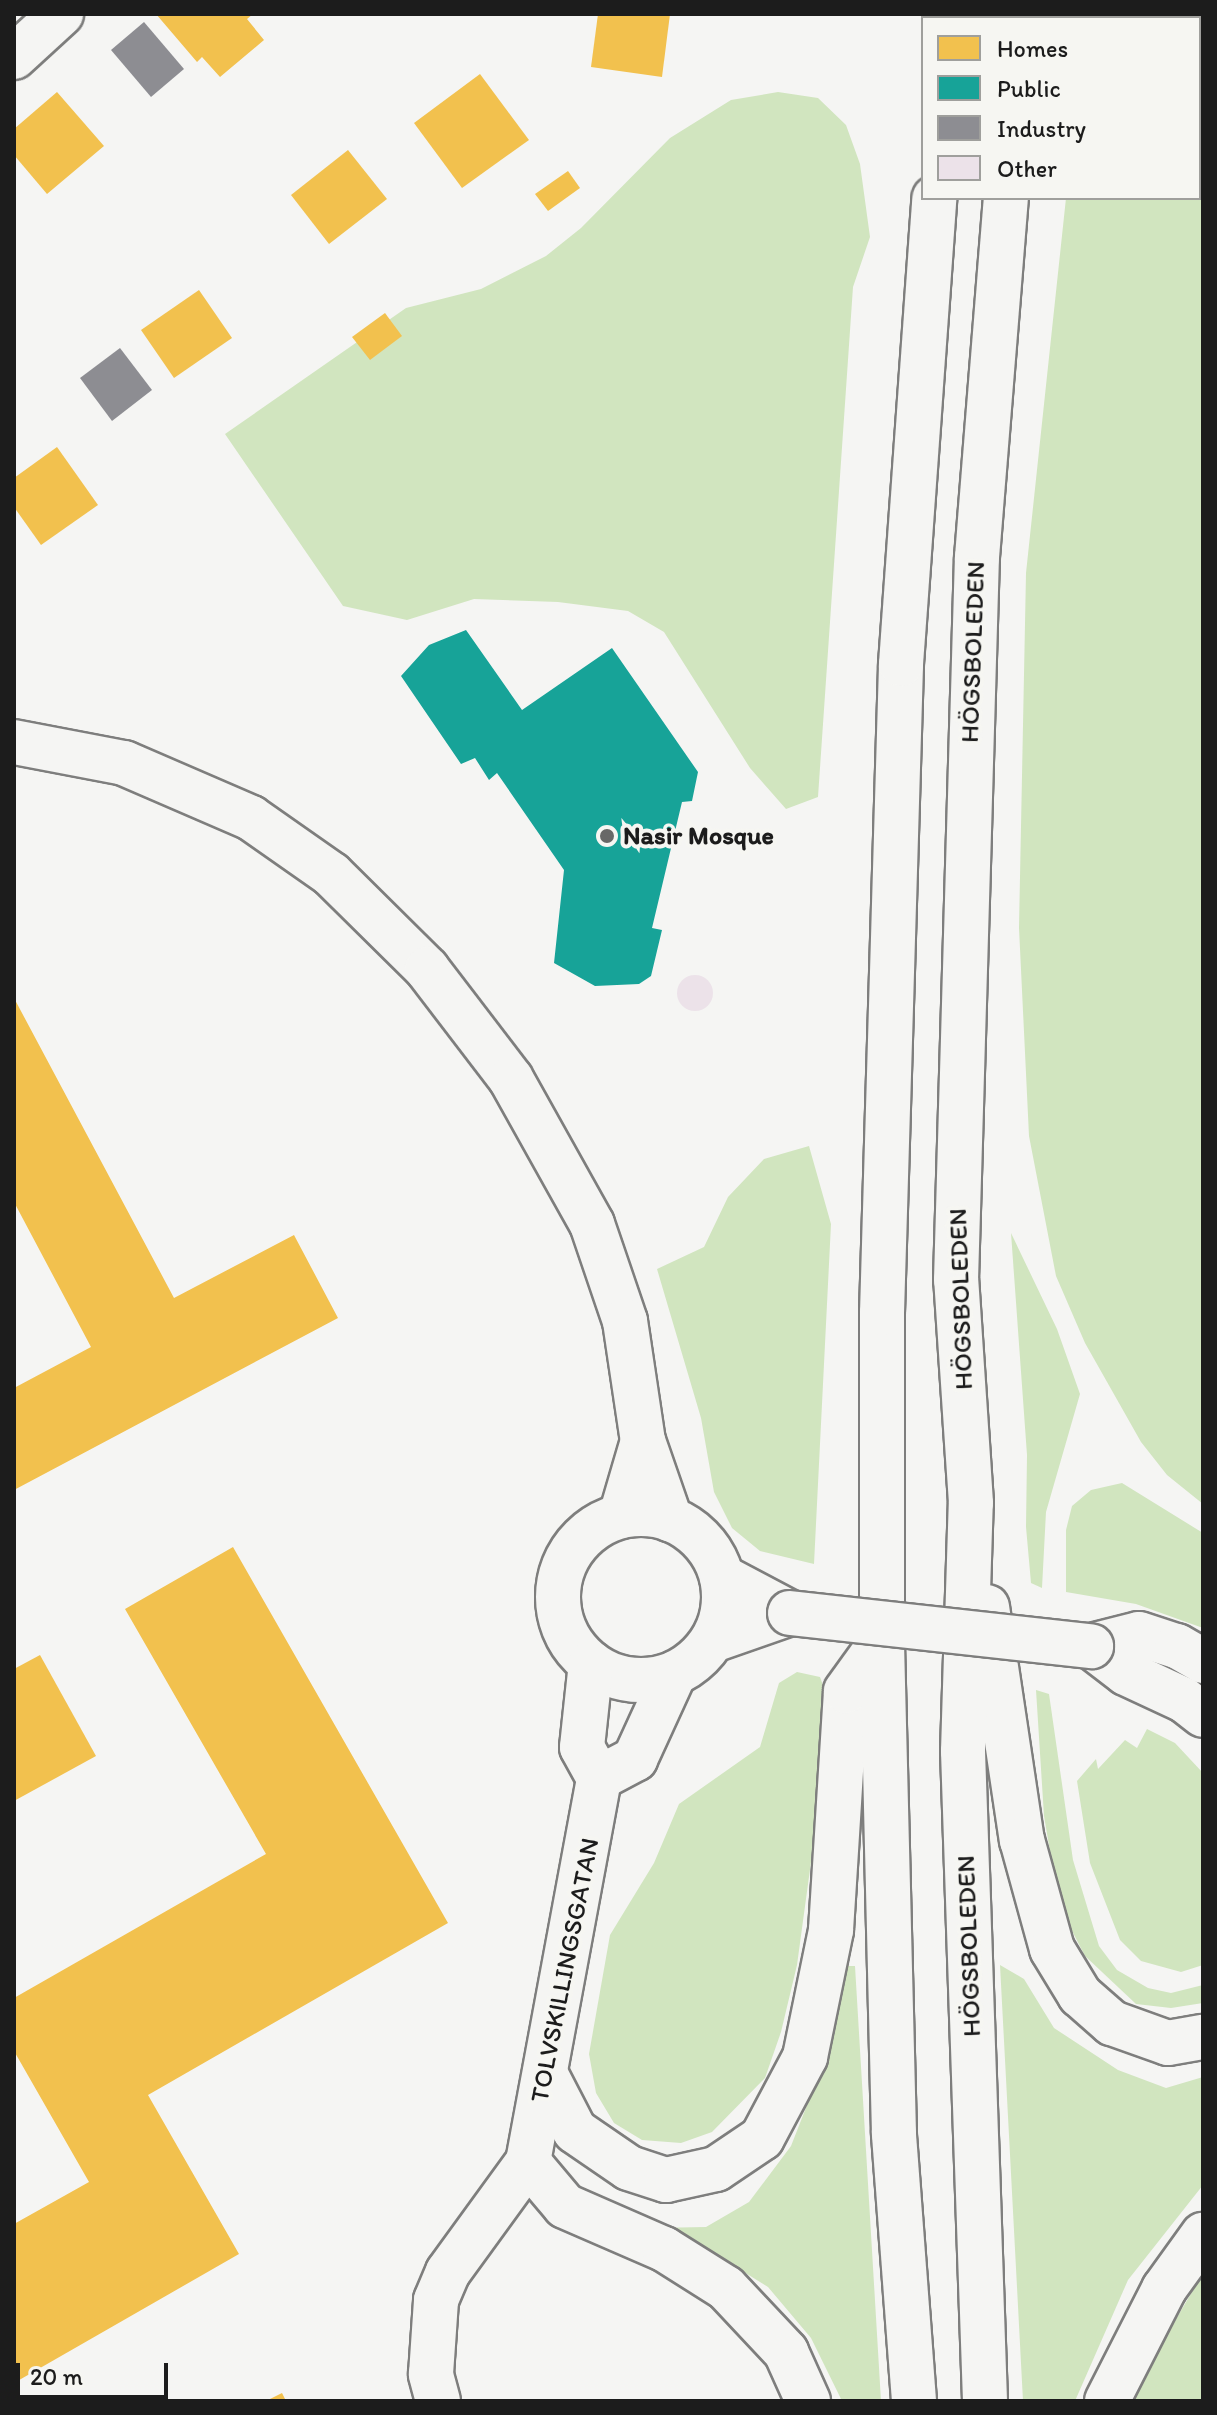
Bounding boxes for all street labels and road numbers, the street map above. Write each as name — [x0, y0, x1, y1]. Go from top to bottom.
street label: HÖGSBOLEDEN — [954, 561, 992, 743]
street label: HÖGSBOLEDEN — [942, 1208, 980, 1390]
street label: TOLVSKILLINGSGATAN — [524, 1835, 606, 2105]
street label: HÖGSBOLEDEN — [950, 1855, 988, 2037]

